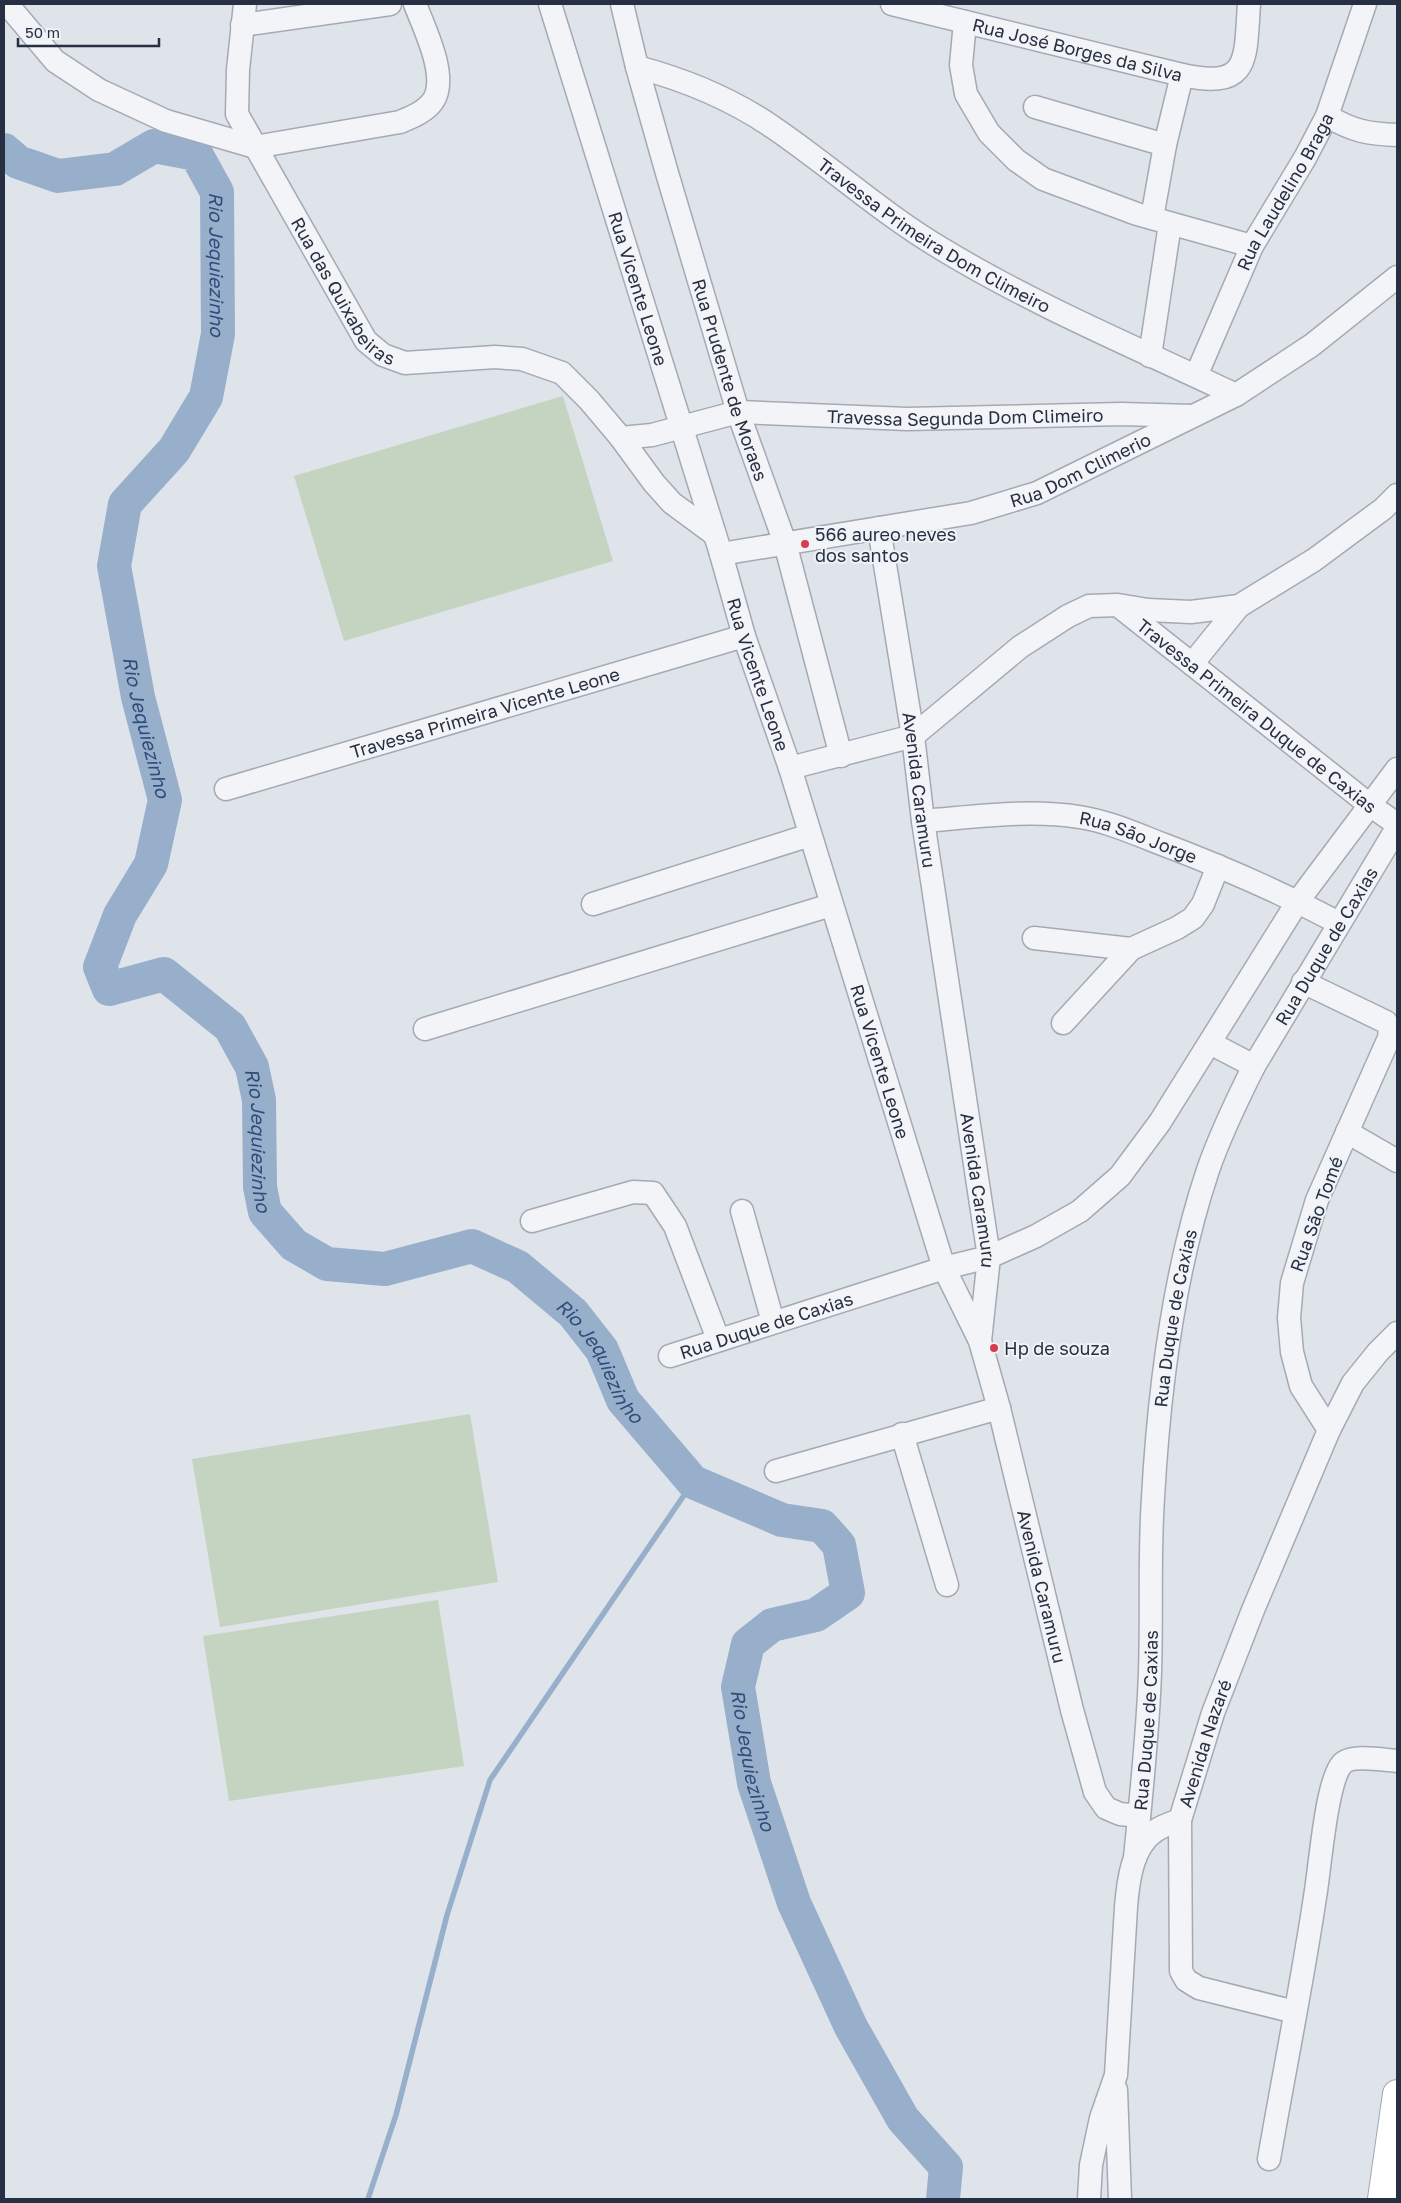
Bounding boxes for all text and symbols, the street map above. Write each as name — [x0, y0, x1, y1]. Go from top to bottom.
street label: Rua José Borges da Silva — [970, 13, 1185, 86]
scale bar — [18, 15, 159, 47]
text: 50 m — [25, 23, 60, 41]
street label: Rua Laudelino Braga — [1232, 109, 1338, 274]
street label: Travessa Primeira Dom Climeiro — [814, 153, 1054, 317]
water label: Rio Jequiezinho — [206, 192, 230, 338]
street label: Rua Vicente Leone — [604, 209, 673, 368]
street label: Rua das Quixabeiras — [287, 213, 398, 369]
street label: Rua Prudente de Moraes — [688, 276, 773, 484]
street label: Travessa Segunda Dom Climeiro — [827, 403, 1104, 430]
street label: Rua Dom Climerio — [1007, 428, 1154, 512]
place label: 566 aureo neves dos santos — [815, 523, 956, 566]
marker: 566 aureo neves dos santos — [799, 538, 811, 550]
street label: Rua Vicente Leone — [723, 595, 794, 754]
street label: Travessa Primeira Duque de Caxias — [1133, 614, 1381, 817]
water label: Rio Jequiezinho — [119, 654, 176, 802]
street label: Travessa Primeira Vicente Leone — [348, 662, 622, 763]
street label: Avenida Caramuru — [898, 710, 941, 869]
street label: Rua São Jorge — [1078, 806, 1200, 868]
street label: Rua Duque de Caxias — [1270, 863, 1382, 1029]
street label: Rua Vicente Leone — [846, 982, 915, 1141]
water label: Rio Jequiezinho — [241, 1066, 277, 1216]
street label: Avenida Caramuru — [956, 1111, 1000, 1269]
street label: Rua São Tomé — [1285, 1153, 1347, 1275]
street label: Rua Duque de Caxias — [1149, 1227, 1201, 1409]
street label: Rua Duque de Caxias — [677, 1287, 856, 1363]
water label: Rio Jequiezinho — [552, 1293, 650, 1429]
place label: Hp de souza — [1004, 1337, 1110, 1359]
marker: Hp de souza — [988, 1342, 1000, 1354]
street label: Avenida Caramuru — [1013, 1508, 1071, 1665]
street label: Rua Duque de Caxias — [1129, 1630, 1162, 1812]
street label: Avenida Nazaré — [1174, 1676, 1236, 1810]
water label: Rio Jequiezinho — [727, 1687, 781, 1835]

